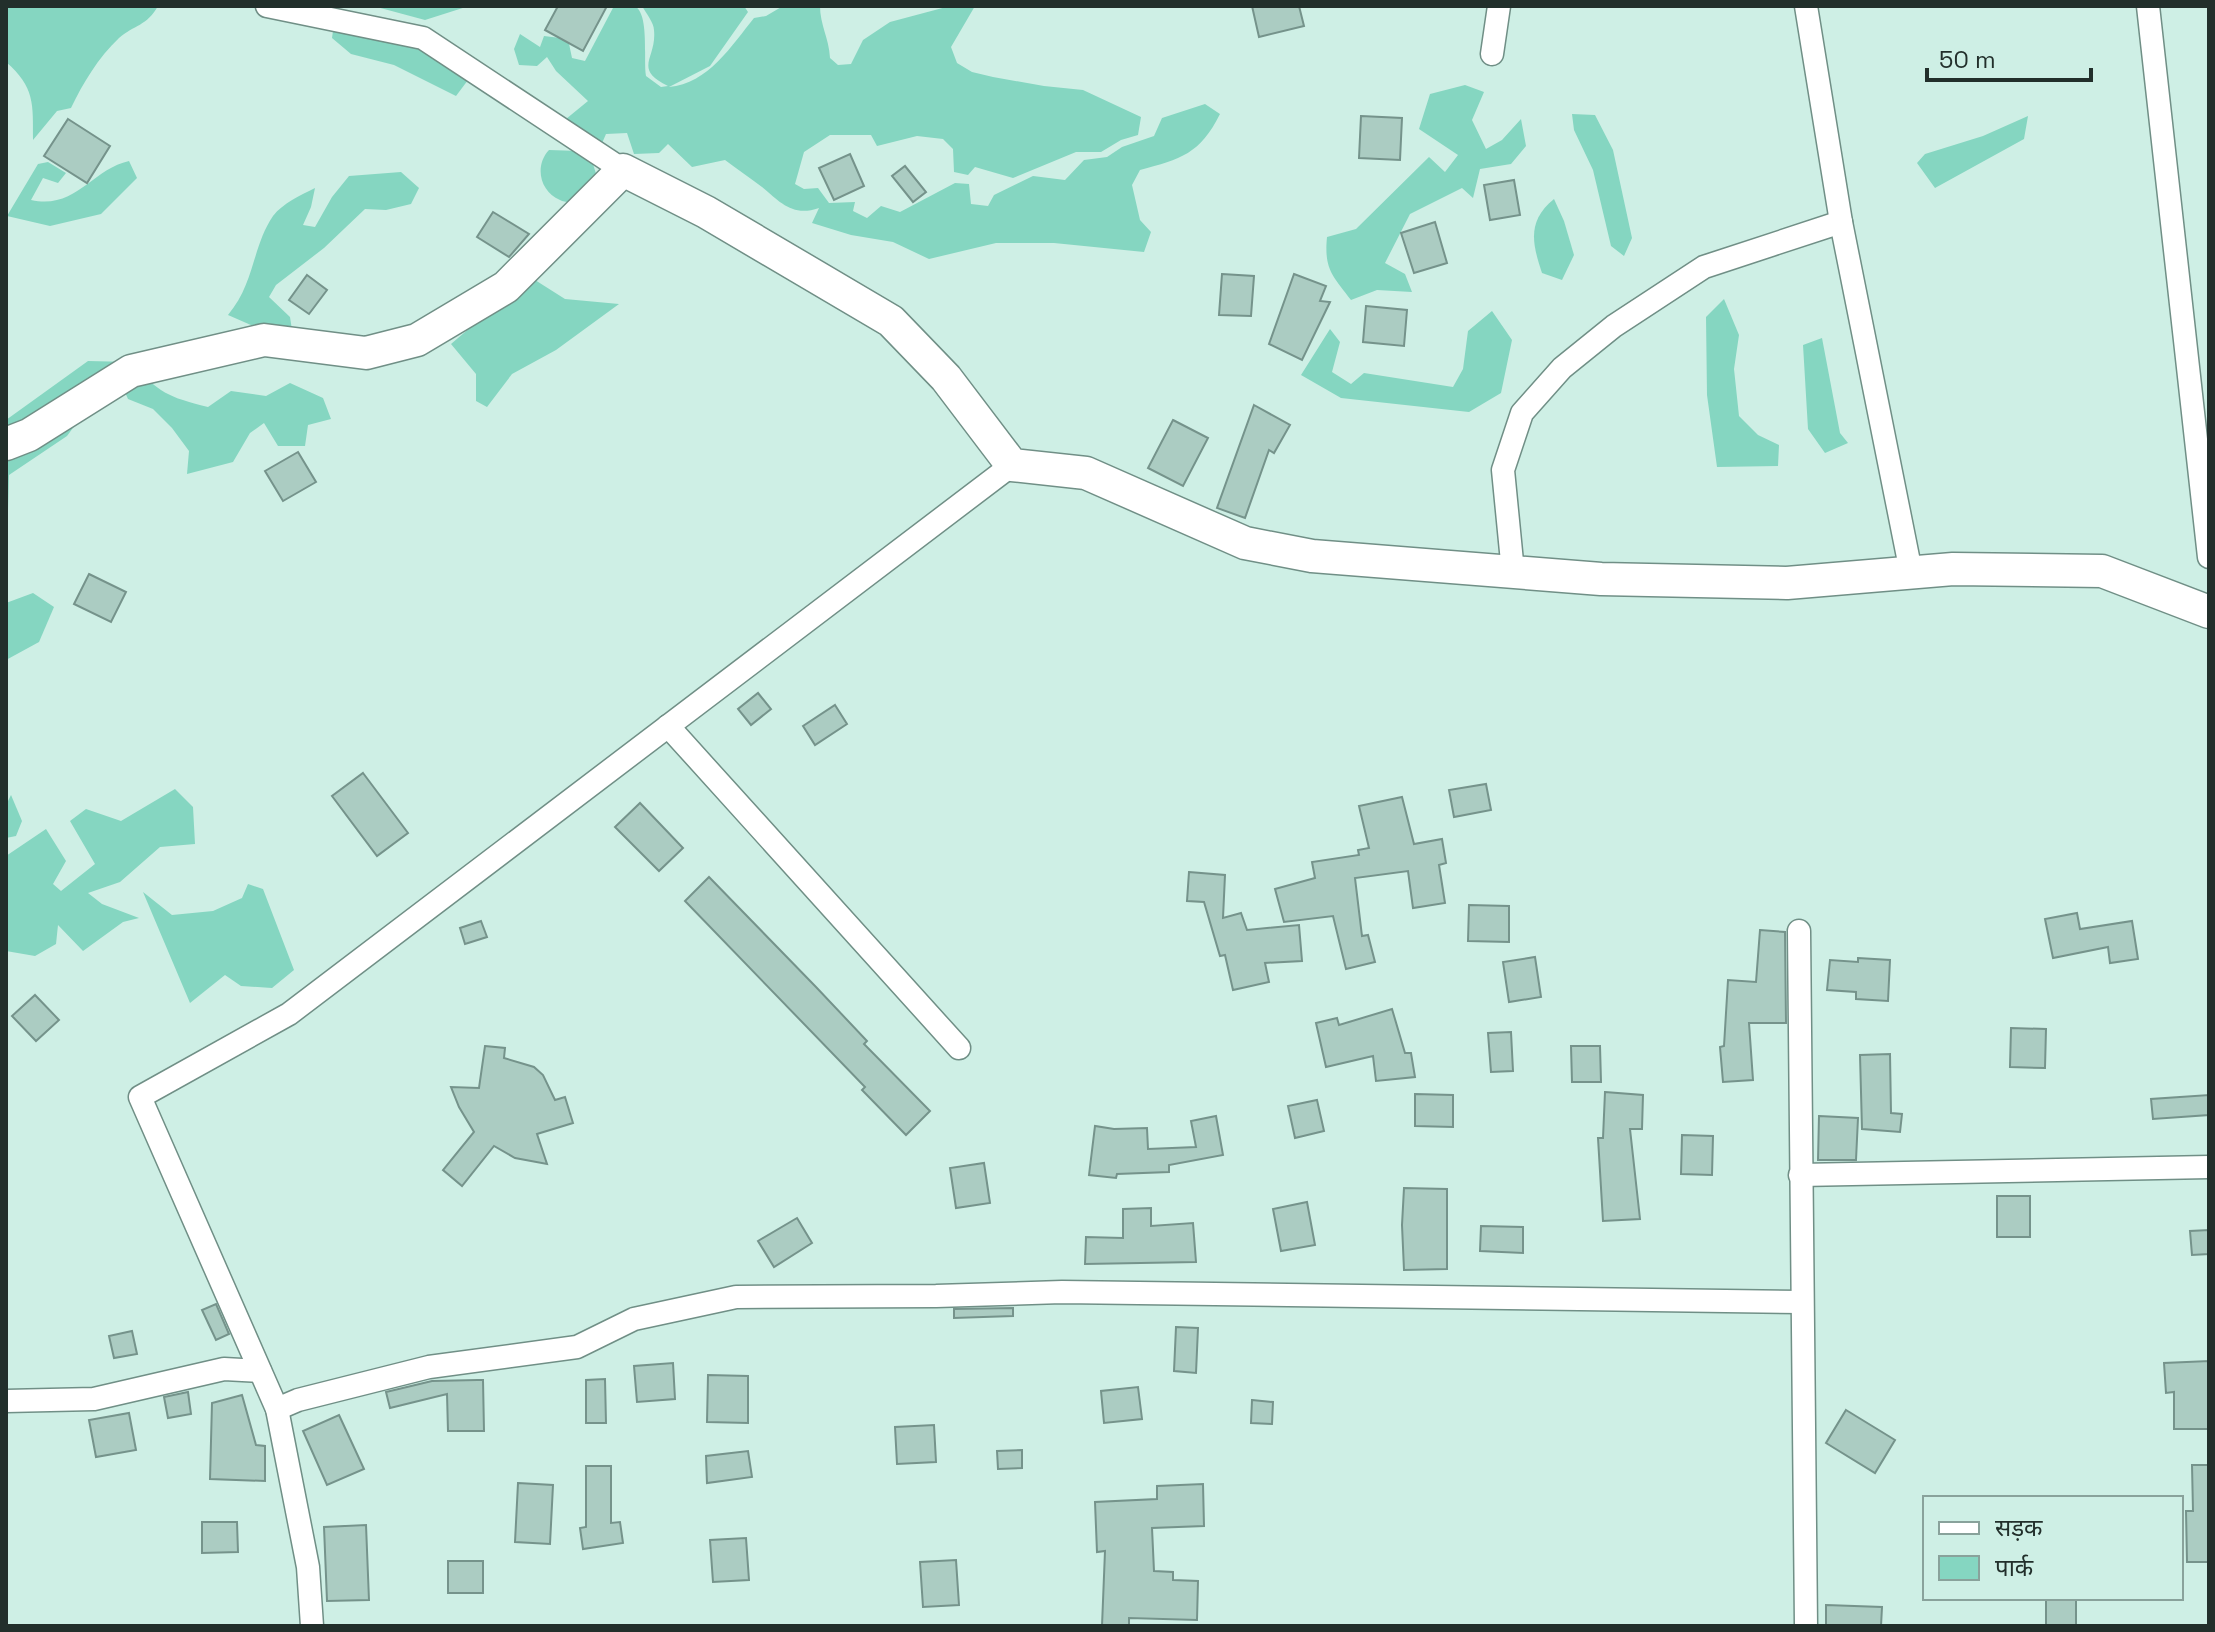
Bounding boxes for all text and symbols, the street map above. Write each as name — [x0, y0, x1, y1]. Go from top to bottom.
scale bar — [1927, 32, 2091, 82]
text: 50 m — [1939, 44, 1996, 75]
legend — [1923, 1496, 2183, 1600]
text: सड़क — [1995, 1512, 2043, 1543]
text: पार्क — [1995, 1552, 2034, 1583]

